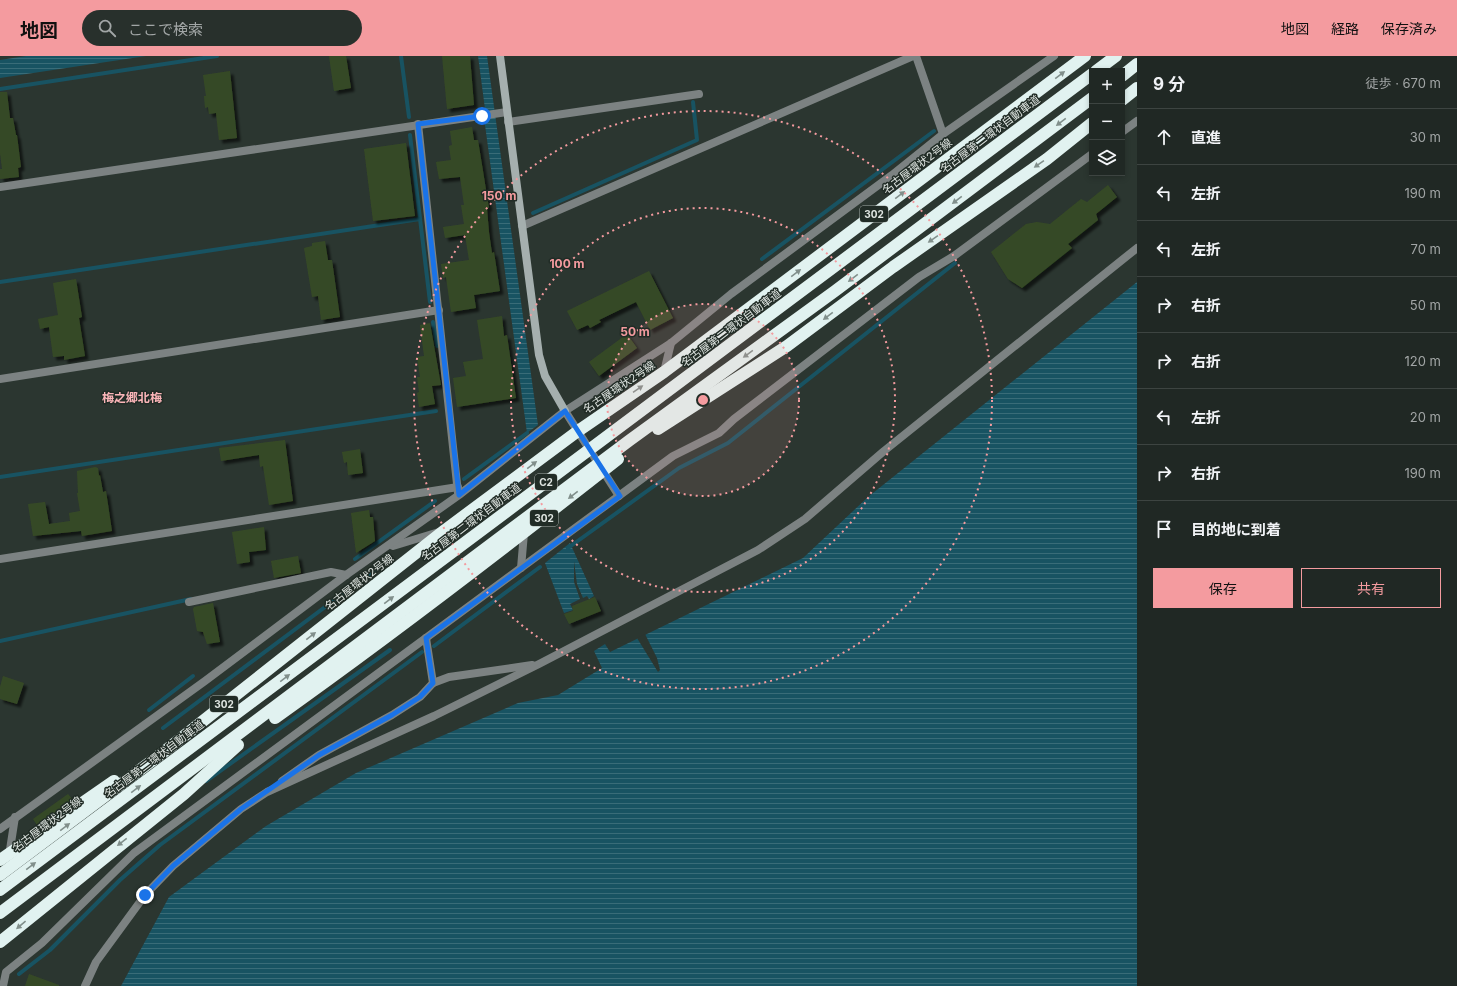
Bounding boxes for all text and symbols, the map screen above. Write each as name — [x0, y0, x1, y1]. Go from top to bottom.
search box — [82, 10, 362, 46]
icon: search — [96, 17, 118, 39]
text: 地図 — [20, 19, 58, 42]
text: ここで検索 — [128, 20, 203, 39]
text: 地図 — [1281, 20, 1309, 37]
text: 経路 — [1331, 20, 1359, 37]
text: 保存済み — [1381, 20, 1437, 37]
map controls — [1089, 68, 1125, 176]
button: + — [1089, 68, 1125, 104]
one-way arrow — [1054, 71, 1065, 79]
text: 9 分 — [1153, 74, 1185, 94]
text: 徒歩 · 670 m — [1365, 75, 1441, 91]
street label: 名古屋第二環状自動車道 — [937, 92, 1043, 176]
button: − — [1089, 104, 1125, 140]
route start — [473, 107, 491, 125]
one-way arrow — [1055, 117, 1066, 126]
icon: ahead — [1153, 126, 1175, 148]
text: 直進 — [1191, 128, 1221, 147]
text: 30 m — [1410, 129, 1441, 145]
street label: 名古屋環状2号線 — [879, 135, 955, 197]
button: layers — [1089, 140, 1125, 176]
one-way arrow — [1034, 160, 1044, 168]
icon: left — [1153, 182, 1175, 204]
text: 左折 — [1191, 184, 1221, 203]
text: 190 m — [1404, 185, 1441, 201]
text: 150 m — [482, 188, 516, 203]
one-way arrow — [894, 191, 905, 199]
one-way arrow — [951, 195, 962, 204]
road number: 302 — [860, 206, 888, 222]
one-way arrow — [927, 235, 938, 243]
icon: left — [1153, 238, 1175, 260]
text: 左折 — [1191, 240, 1221, 259]
text: 70 m — [1411, 241, 1441, 257]
text: 100 m — [549, 256, 585, 271]
one-way arrow — [790, 269, 801, 277]
one-way arrow — [847, 273, 858, 282]
street label: 名古屋第二環状自動車道 — [678, 286, 784, 370]
icon: right — [1153, 294, 1175, 316]
text: 右折 — [1191, 296, 1221, 315]
text: 50 m — [1410, 297, 1441, 313]
one-way arrow — [822, 312, 833, 320]
text: 50 m — [620, 324, 650, 339]
one-way arrow — [743, 350, 753, 358]
icon: right — [1153, 350, 1175, 372]
text: 右折 — [1191, 352, 1221, 371]
text: 120 m — [1405, 353, 1441, 369]
street label: 名古屋環状2号線 — [580, 358, 658, 416]
one-way arrow — [633, 385, 644, 393]
district label: 梅之郷北梅 — [102, 390, 162, 405]
centre of rings — [696, 393, 710, 407]
icon: left — [1153, 406, 1175, 428]
text: 左折 — [1191, 408, 1221, 427]
text: 20 m — [1410, 409, 1441, 425]
one-way arrow — [527, 460, 538, 469]
icon: right — [1153, 462, 1175, 484]
text: 右折 — [1191, 464, 1221, 483]
text: 190 m — [1404, 465, 1441, 481]
road number: C2 — [535, 474, 557, 490]
street label: 名古屋第二環状自動車道 — [418, 480, 524, 564]
one-way arrow — [567, 491, 578, 499]
road number: 302 — [530, 510, 558, 526]
icon: arrive — [1153, 518, 1175, 540]
text: 目的地に到着 — [1191, 520, 1281, 539]
street label: 名古屋環状2号線 — [322, 551, 396, 613]
button: 保存 — [1153, 568, 1293, 608]
button: 共有 — [1301, 568, 1441, 608]
one-way arrow — [383, 596, 394, 604]
one-way arrow — [306, 631, 317, 640]
one-way arrow — [279, 673, 290, 682]
road number: 302 — [210, 696, 238, 712]
street label: 名古屋第二環状自動車道 — [101, 717, 207, 801]
one-way arrow — [130, 785, 141, 793]
street label: 名古屋環状2号線 — [9, 793, 85, 855]
one-way arrow — [60, 823, 70, 831]
one-way arrow — [116, 838, 127, 847]
one-way arrow — [26, 862, 37, 870]
route end — [136, 886, 154, 904]
one-way arrow — [16, 920, 26, 929]

